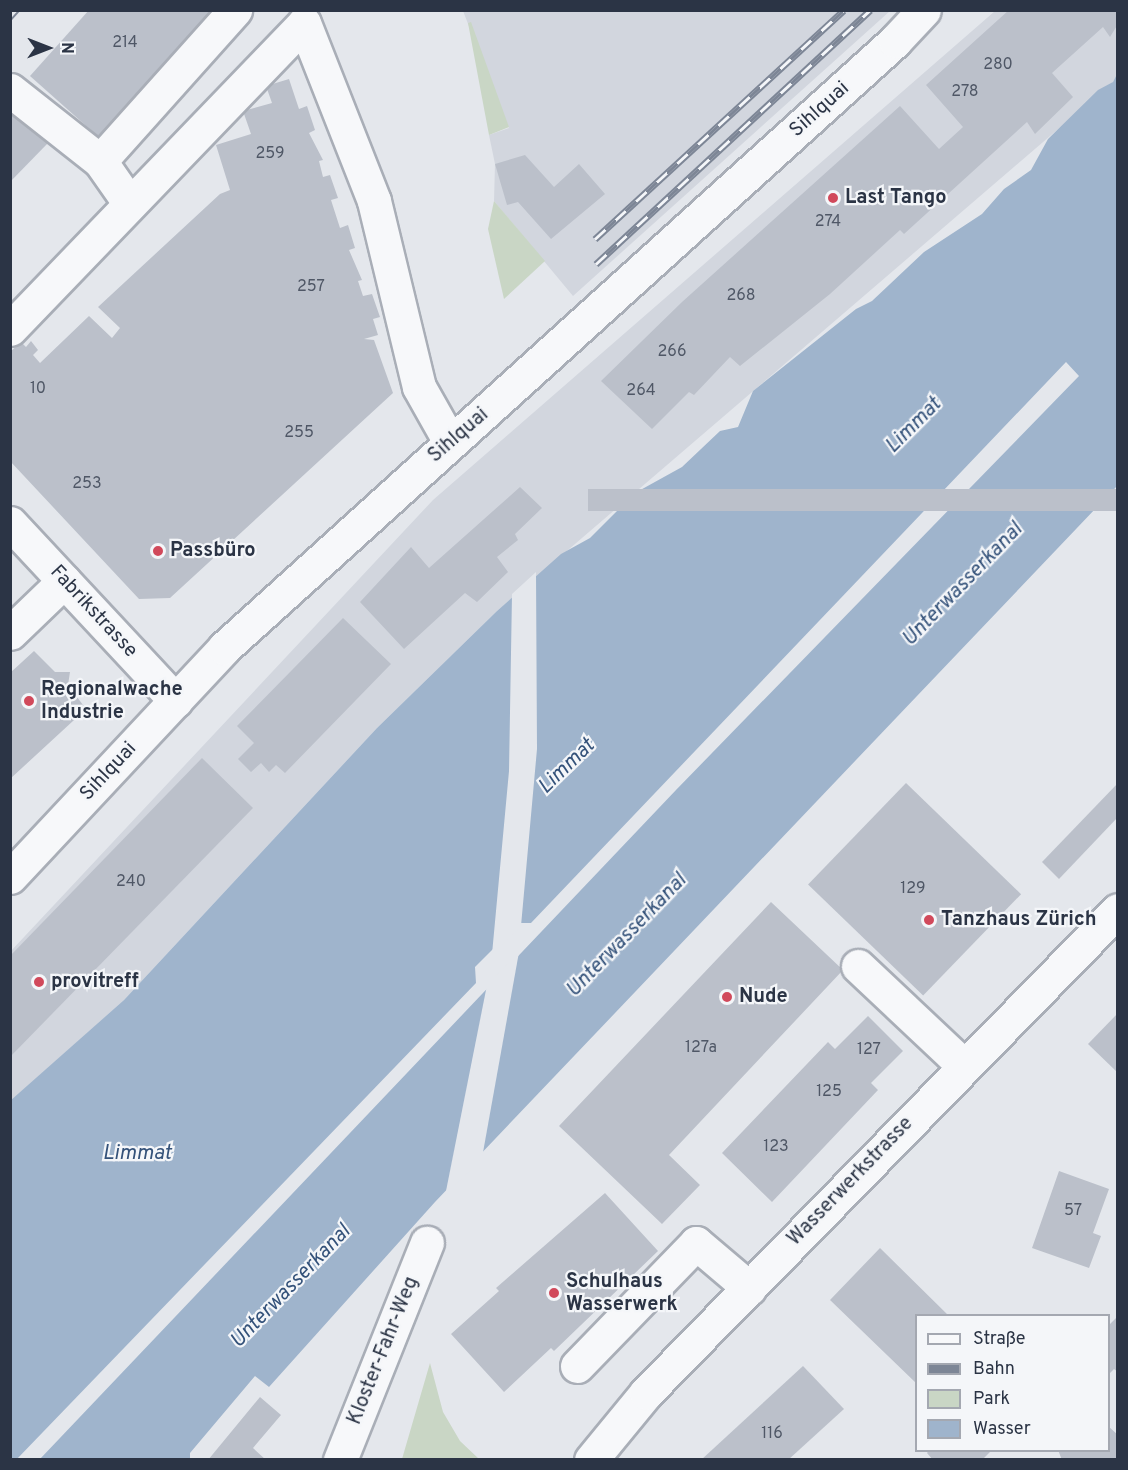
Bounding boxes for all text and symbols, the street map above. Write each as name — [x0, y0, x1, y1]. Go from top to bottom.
north arrow — [18, 18, 78, 78]
house number: 214 — [112, 33, 138, 53]
text: N — [56, 42, 76, 54]
house number: 280 — [983, 55, 1013, 75]
street label: Sihlquai — [785, 77, 855, 143]
house number: 278 — [951, 82, 979, 102]
house number: 259 — [255, 144, 285, 164]
place label: Last Tango — [845, 186, 946, 210]
marker: Last Tango — [826, 191, 840, 205]
house number: 274 — [815, 212, 841, 232]
house number: 257 — [297, 277, 325, 297]
house number: 268 — [726, 286, 756, 306]
house number: 266 — [658, 342, 686, 362]
house number: 10 — [30, 379, 46, 399]
house number: 264 — [626, 381, 656, 401]
water label: Limmat — [881, 393, 947, 459]
street label: Sihlquai — [424, 403, 494, 469]
house number: 255 — [284, 423, 314, 443]
house number: 253 — [72, 474, 102, 494]
water label: Unterwasserkanal — [898, 518, 1028, 652]
place label: Passbüro — [170, 539, 256, 563]
marker: Passbüro — [151, 544, 165, 558]
street label: Fabrikstrasse — [44, 561, 142, 663]
place label: Regionalwache Industrie — [41, 678, 183, 725]
marker: Regionalwache Industrie — [22, 694, 36, 708]
water label: Limmat — [534, 734, 600, 800]
street label: Sihlquai — [76, 738, 142, 806]
water label: Unterwasserkanal — [562, 869, 692, 1003]
house number: 240 — [116, 872, 146, 892]
house number: 129 — [900, 879, 926, 899]
place label: Tanzhaus Zürich — [941, 908, 1097, 932]
marker: Tanzhaus Zürich — [922, 913, 936, 927]
place label: provitreff — [51, 970, 139, 994]
marker: provitreff — [32, 975, 46, 989]
place label: Nude — [739, 985, 788, 1009]
marker: Nude — [720, 990, 734, 1004]
house number: 127a — [685, 1038, 717, 1058]
house number: 127 — [857, 1040, 881, 1060]
house number: 125 — [816, 1082, 842, 1102]
street label: Wasserwerkstrasse — [783, 1112, 919, 1252]
house number: 123 — [763, 1137, 789, 1157]
water label: Limmat — [103, 1141, 171, 1167]
house number: 57 — [1064, 1201, 1082, 1221]
water label: Unterwasserkanal — [226, 1220, 356, 1354]
place label: Schulhaus Wasserwerk — [566, 1270, 678, 1317]
street label: Kloster-Fahr-Weg — [343, 1273, 425, 1429]
marker: Schulhaus Wasserwerk — [547, 1286, 561, 1300]
legend — [915, 1314, 1110, 1452]
text: Straße — [973, 1328, 1025, 1351]
text: Bahn — [973, 1358, 1015, 1381]
text: Park — [973, 1388, 1010, 1411]
text: Wasser — [973, 1418, 1031, 1441]
house number: 116 — [761, 1424, 783, 1444]

